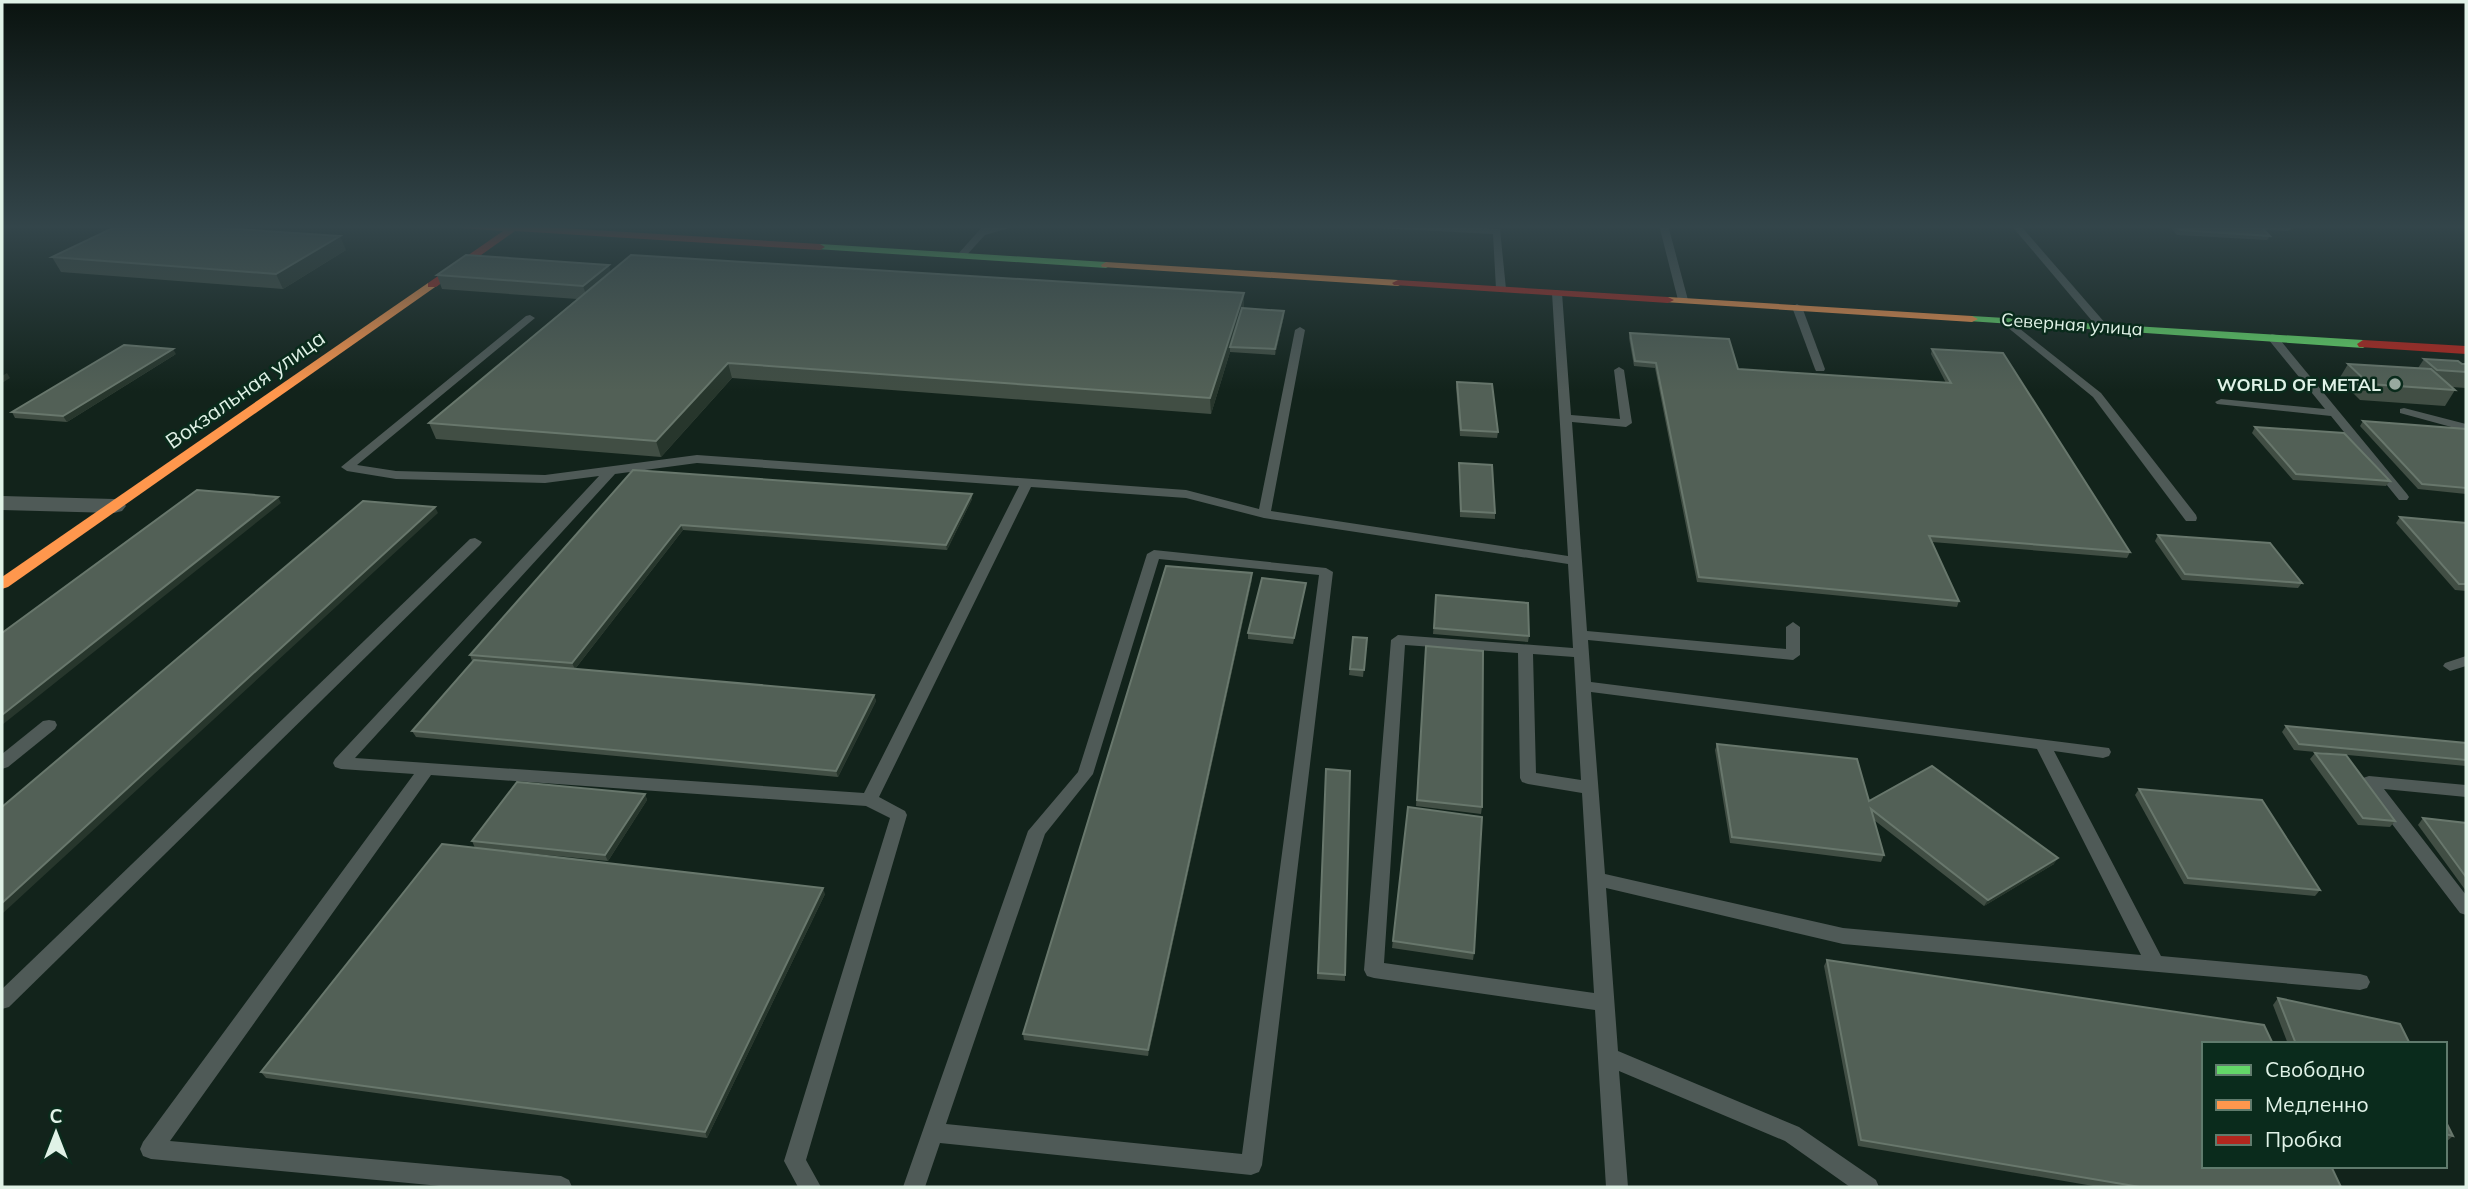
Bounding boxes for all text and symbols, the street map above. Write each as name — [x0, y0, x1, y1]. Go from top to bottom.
street label: Северная улица — [2000, 308, 2144, 340]
street label: Вокзальная улица — [160, 324, 330, 454]
place label: WORLD OF METAL — [2217, 373, 2381, 396]
marker: WORLD OF METAL — [2387, 376, 2403, 392]
legend — [2202, 1042, 2447, 1168]
text: Свободно — [2265, 1056, 2365, 1082]
text: Медленно — [2265, 1091, 2369, 1117]
north arrow — [21, 1098, 91, 1168]
text: С — [49, 1104, 63, 1128]
text: Пробка — [2265, 1126, 2342, 1152]

